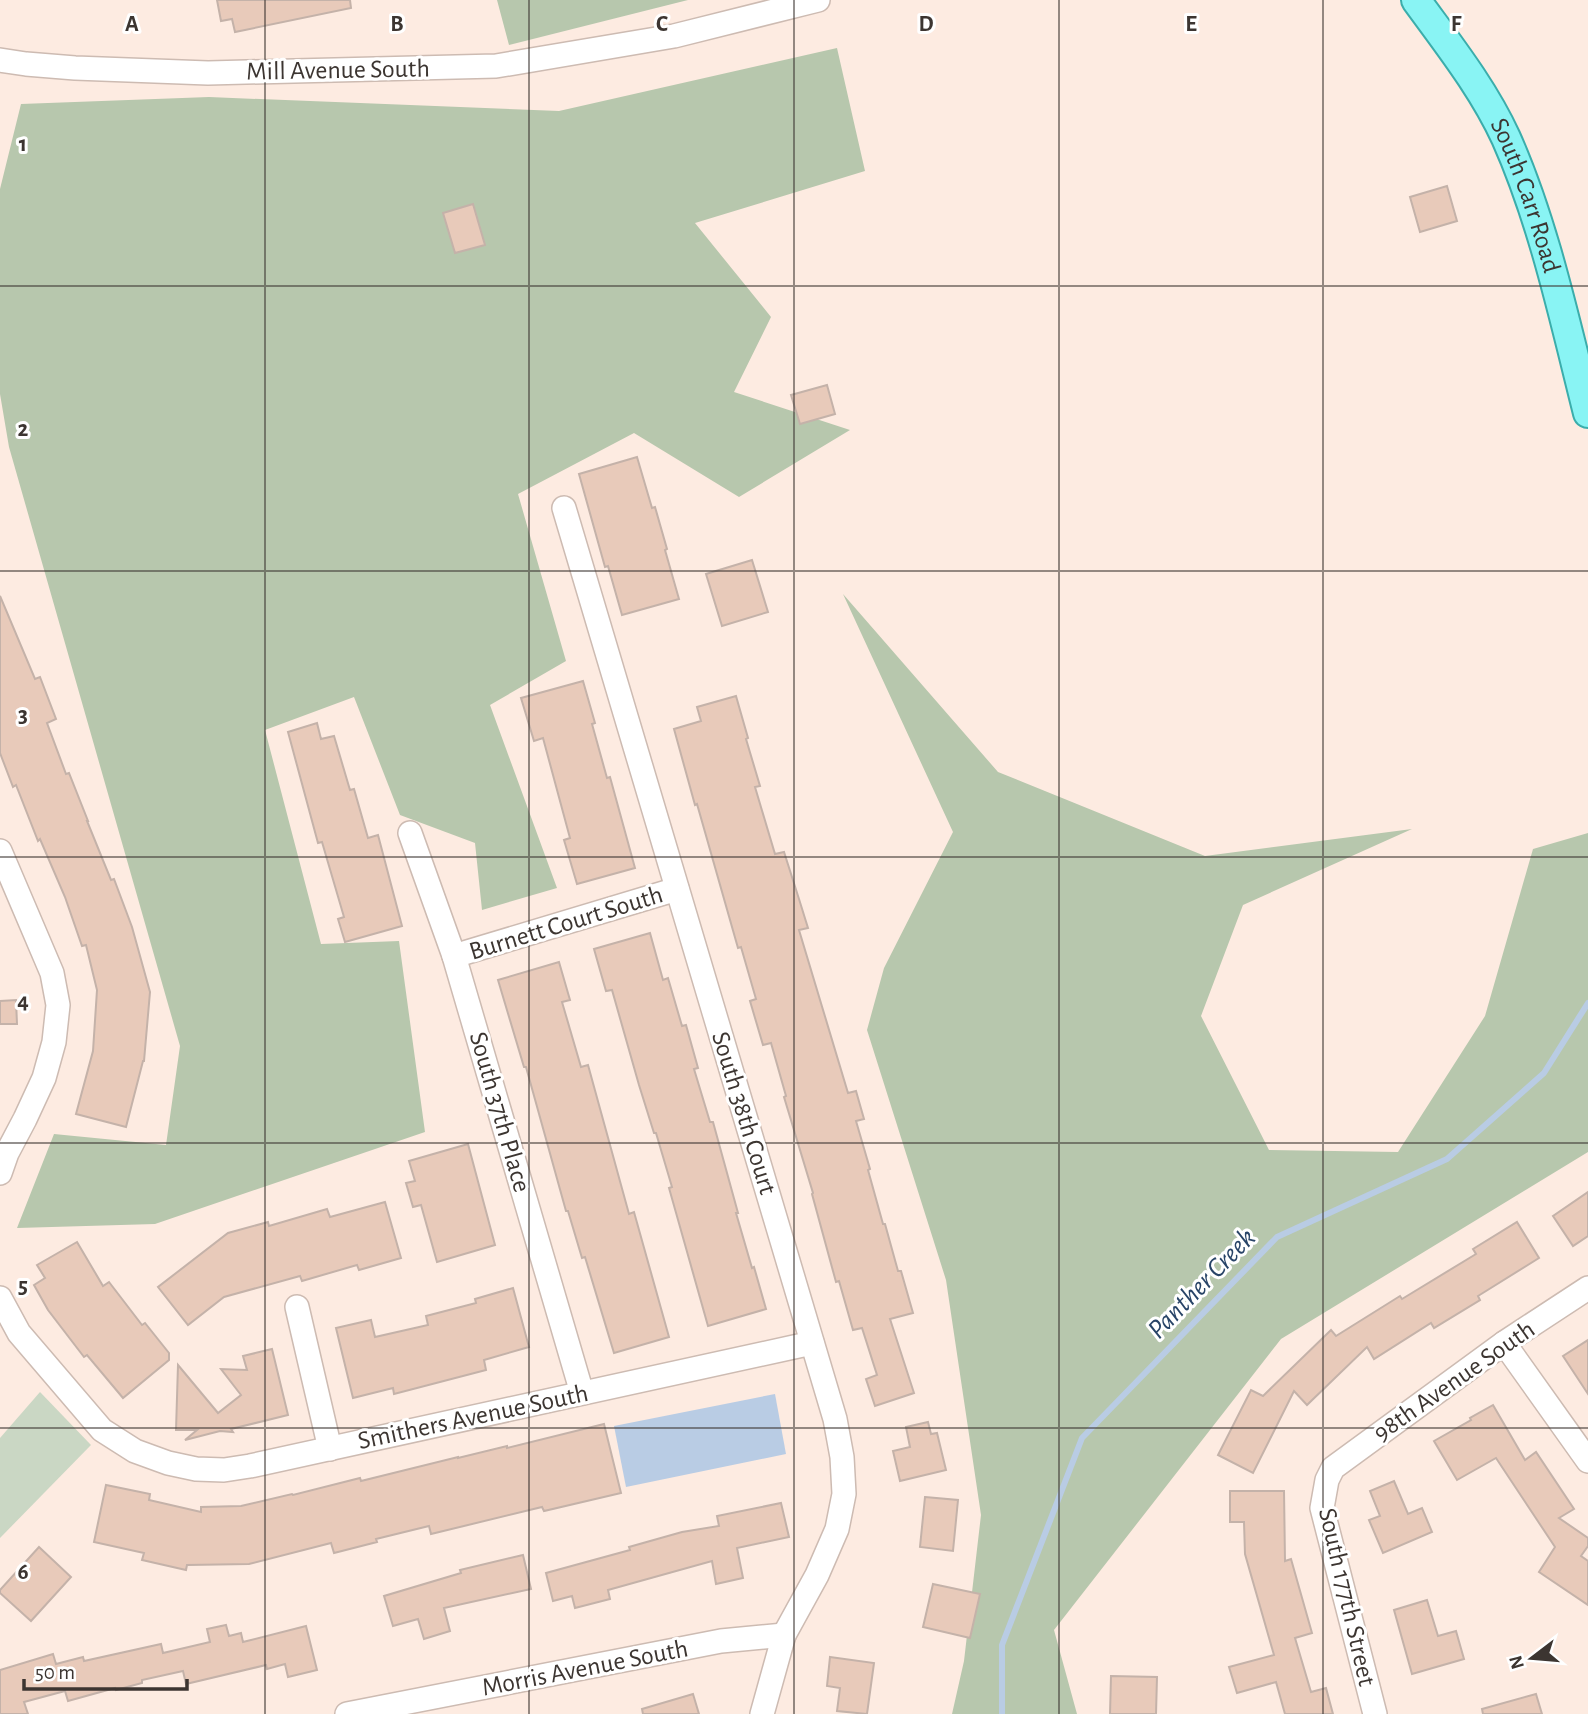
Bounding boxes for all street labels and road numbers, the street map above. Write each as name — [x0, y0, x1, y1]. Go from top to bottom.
street label: Mill Avenue South — [246, 55, 430, 85]
street label: South Carr Road — [1486, 114, 1565, 276]
street label: Burnett Court South — [466, 881, 666, 965]
street label: South 37th Place — [465, 1029, 535, 1195]
street label: South 38th Court — [707, 1029, 781, 1197]
street label: 98th Avenue South — [1369, 1316, 1539, 1446]
street label: Smithers Avenue South — [355, 1380, 591, 1454]
street label: South 177th Street — [1314, 1505, 1380, 1689]
street label: Morris Avenue South — [480, 1635, 690, 1701]

